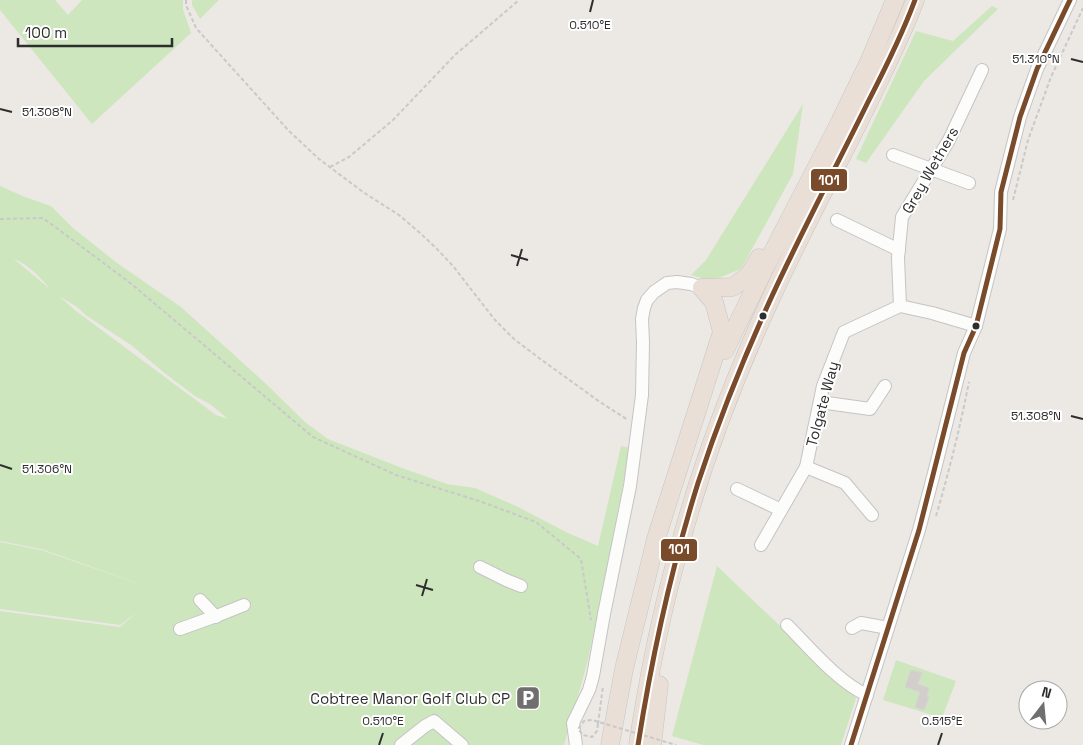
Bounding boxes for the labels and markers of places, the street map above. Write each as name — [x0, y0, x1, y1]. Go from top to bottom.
unlabelled marker — [758, 311, 768, 321]
unlabelled marker — [971, 321, 981, 331]
parking icon: Cobtree Manor Golf Club CP — [515, 685, 541, 711]
place label: Cobtree Manor Golf Club CP — [310, 689, 510, 708]

